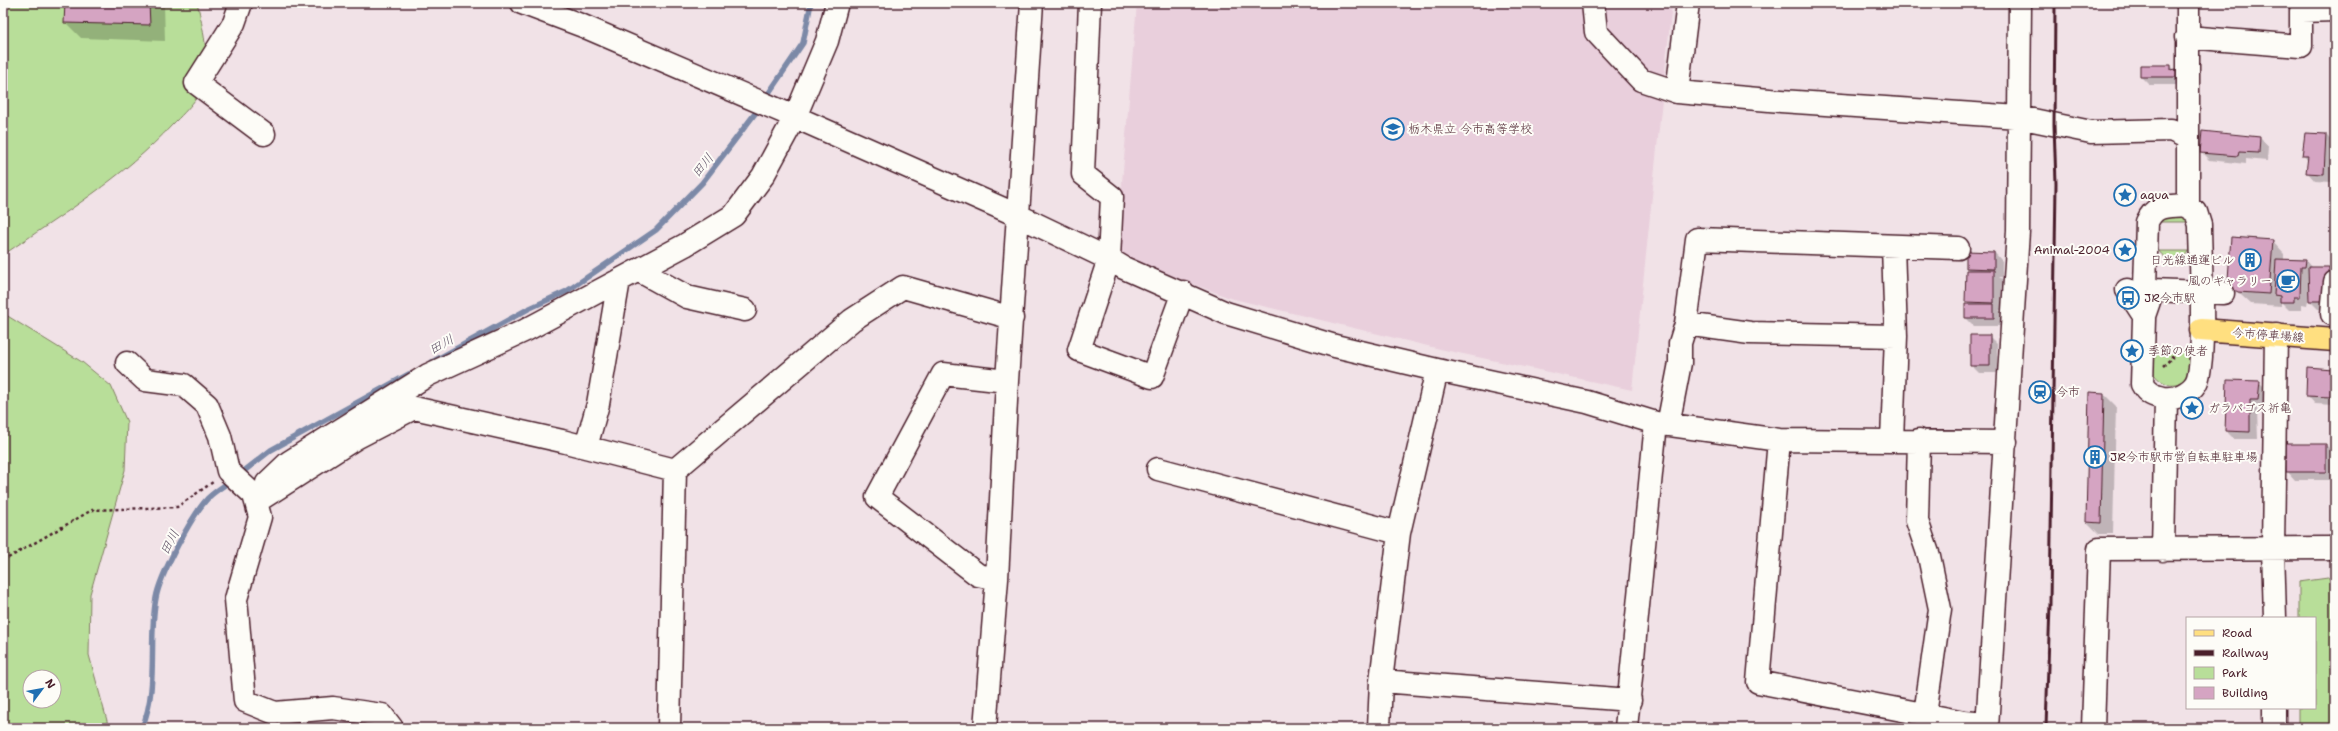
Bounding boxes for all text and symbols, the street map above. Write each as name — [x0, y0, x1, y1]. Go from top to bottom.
school or university icon: 栃木県立 今市高等学校 — [1380, 116, 1406, 142]
place label: 栃木県立 今市高等学校 — [1408, 121, 1532, 137]
water label: 田川 — [688, 150, 717, 181]
place icon: aqua — [2112, 182, 2138, 208]
place label: aqua — [2140, 187, 2169, 203]
place icon: Animal-2004 — [2112, 237, 2138, 263]
place label: Animal-2004 — [2034, 242, 2110, 258]
building icon: 日光線通運ビル — [2237, 247, 2263, 273]
place label: 日光線通運ビル — [2150, 252, 2234, 268]
cafe icon: 風のギャラリー — [2275, 268, 2301, 294]
place label: 風のギャラリー — [2188, 273, 2272, 289]
bus stop icon: JR今市駅 — [2115, 285, 2141, 311]
place label: JR今市駅 — [2144, 290, 2196, 306]
street label: 今市停車場線 — [2232, 325, 2304, 345]
water label: 田川 — [426, 331, 457, 358]
place icon: 季節の使者 — [2119, 338, 2145, 364]
place label: 季節の使者 — [2148, 343, 2208, 359]
station icon: 今市 — [2027, 379, 2053, 405]
place label: 今市 — [2056, 384, 2080, 400]
place icon: ガラパゴス祈亀 — [2179, 395, 2205, 421]
place label: ガラパゴス祈亀 — [2208, 400, 2292, 416]
building icon: JR今市駅市営自転車駐車場 — [2082, 444, 2108, 470]
place label: JR今市駅市営自転車駐車場 — [2110, 449, 2258, 465]
water label: 田川 — [156, 527, 183, 558]
legend — [2186, 617, 2316, 709]
text: Road — [2222, 625, 2253, 641]
text: Railway — [2222, 645, 2269, 661]
text: Park — [2222, 665, 2248, 681]
north arrow — [22, 669, 62, 709]
text: N — [41, 676, 59, 692]
text: Building — [2222, 685, 2268, 701]

